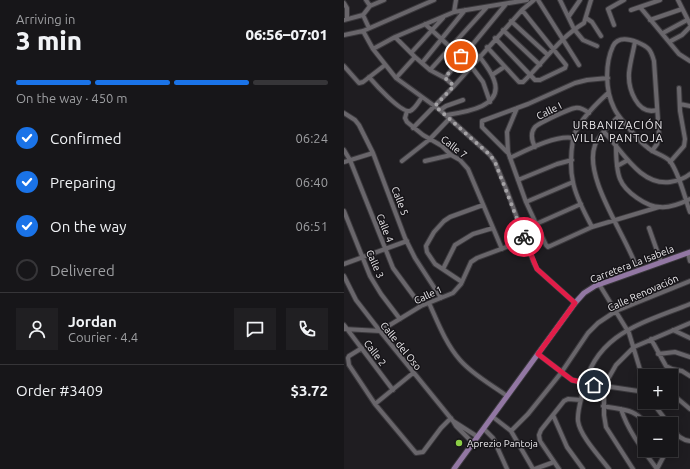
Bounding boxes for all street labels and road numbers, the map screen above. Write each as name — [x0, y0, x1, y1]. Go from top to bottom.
street label: Calle I — [535, 100, 563, 122]
street label: Calle 7 — [439, 133, 469, 161]
street label: Calle 5 — [389, 185, 411, 217]
street label: Calle 4 — [374, 212, 396, 244]
street label: Carretera La Isabela — [589, 243, 675, 285]
street label: Calle 3 — [364, 248, 386, 280]
street label: Calle Renovación — [606, 272, 680, 314]
street label: Calle 1 — [412, 284, 444, 306]
street label: Calle del Oso — [378, 320, 424, 372]
street label: Calle 2 — [362, 338, 388, 368]

